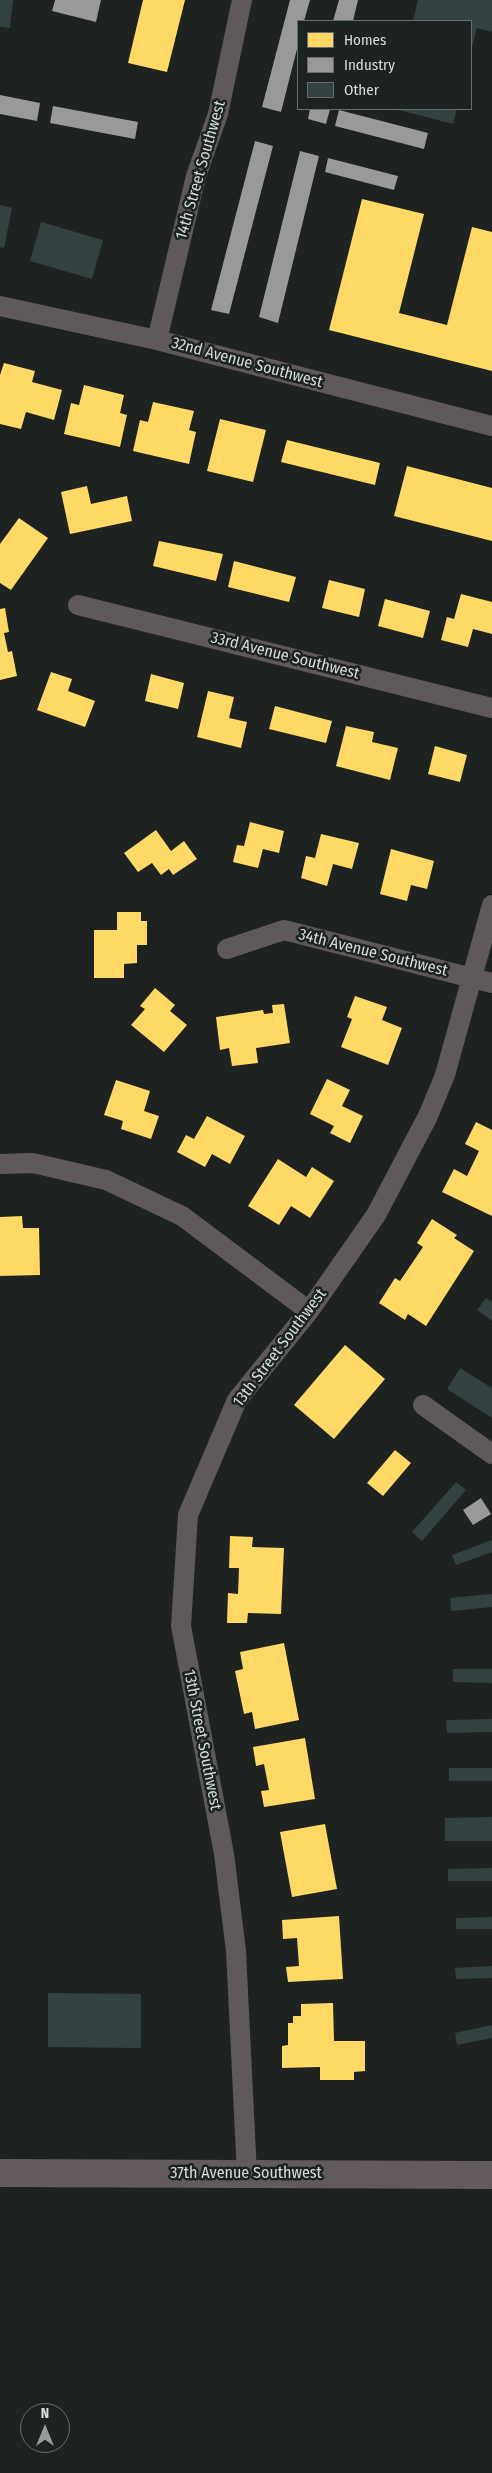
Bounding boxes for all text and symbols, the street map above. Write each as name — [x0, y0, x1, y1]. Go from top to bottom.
legend — [297, 20, 472, 110]
text: Homes — [344, 31, 386, 49]
text: Industry — [344, 56, 395, 74]
text: Other — [344, 81, 379, 99]
street label: 14th Street Southwest — [172, 98, 230, 242]
street label: 32nd Avenue Southwest — [169, 334, 325, 392]
street label: 33rd Avenue Southwest — [209, 628, 361, 684]
street label: 34th Avenue Southwest — [296, 925, 450, 981]
street label: 13th Street Southwest — [229, 1285, 331, 1411]
street label: 13th Street Southwest — [179, 1668, 225, 1812]
street label: 37th Avenue Southwest — [170, 2164, 322, 2184]
north arrow — [20, 2403, 70, 2453]
text: N — [41, 2405, 49, 2422]

